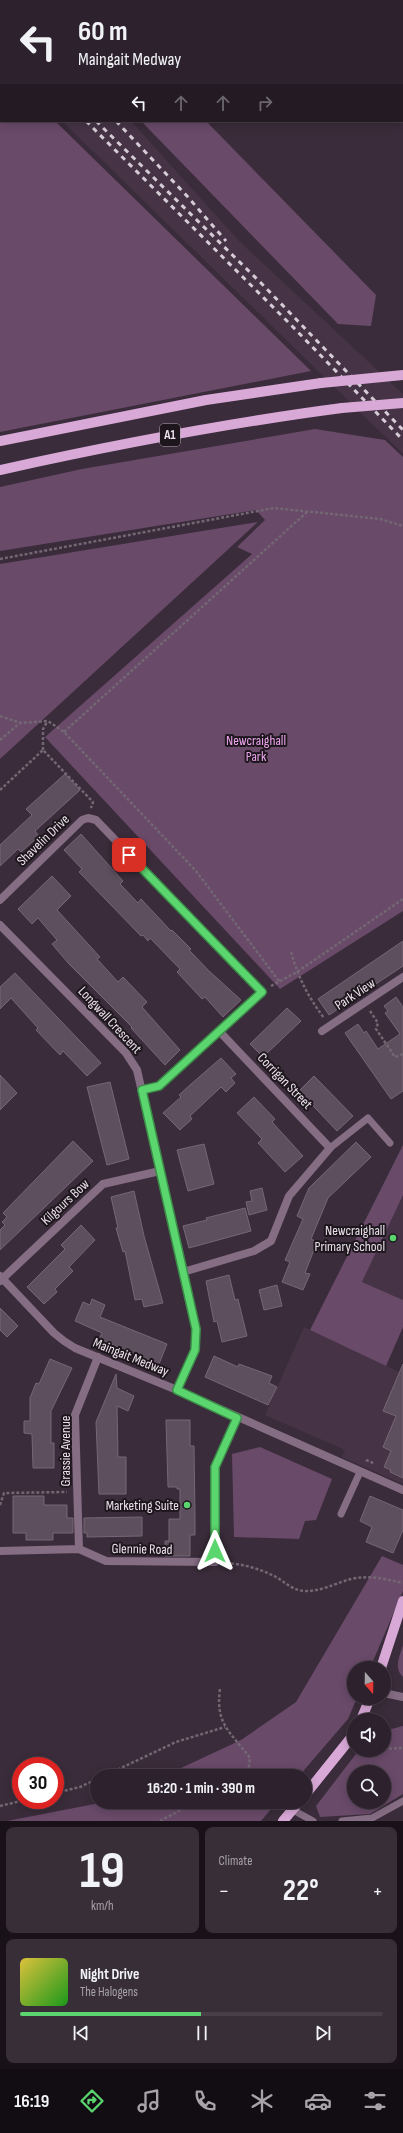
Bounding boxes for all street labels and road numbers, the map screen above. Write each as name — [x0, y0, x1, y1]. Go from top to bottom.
road number: A1 — [160, 424, 180, 446]
street label: Shavelin Drive — [13, 811, 73, 869]
street label: Park View — [332, 974, 379, 1014]
street label: Longwall Crescent — [75, 983, 145, 1057]
street label: Corrigan Street — [254, 1049, 316, 1113]
street label: Kilgours Bow — [37, 1175, 93, 1229]
street label: Maingait Medway — [91, 1334, 172, 1380]
street label: Grassie Avenue — [57, 1416, 74, 1486]
street label: Glennie Road — [111, 1540, 173, 1558]

